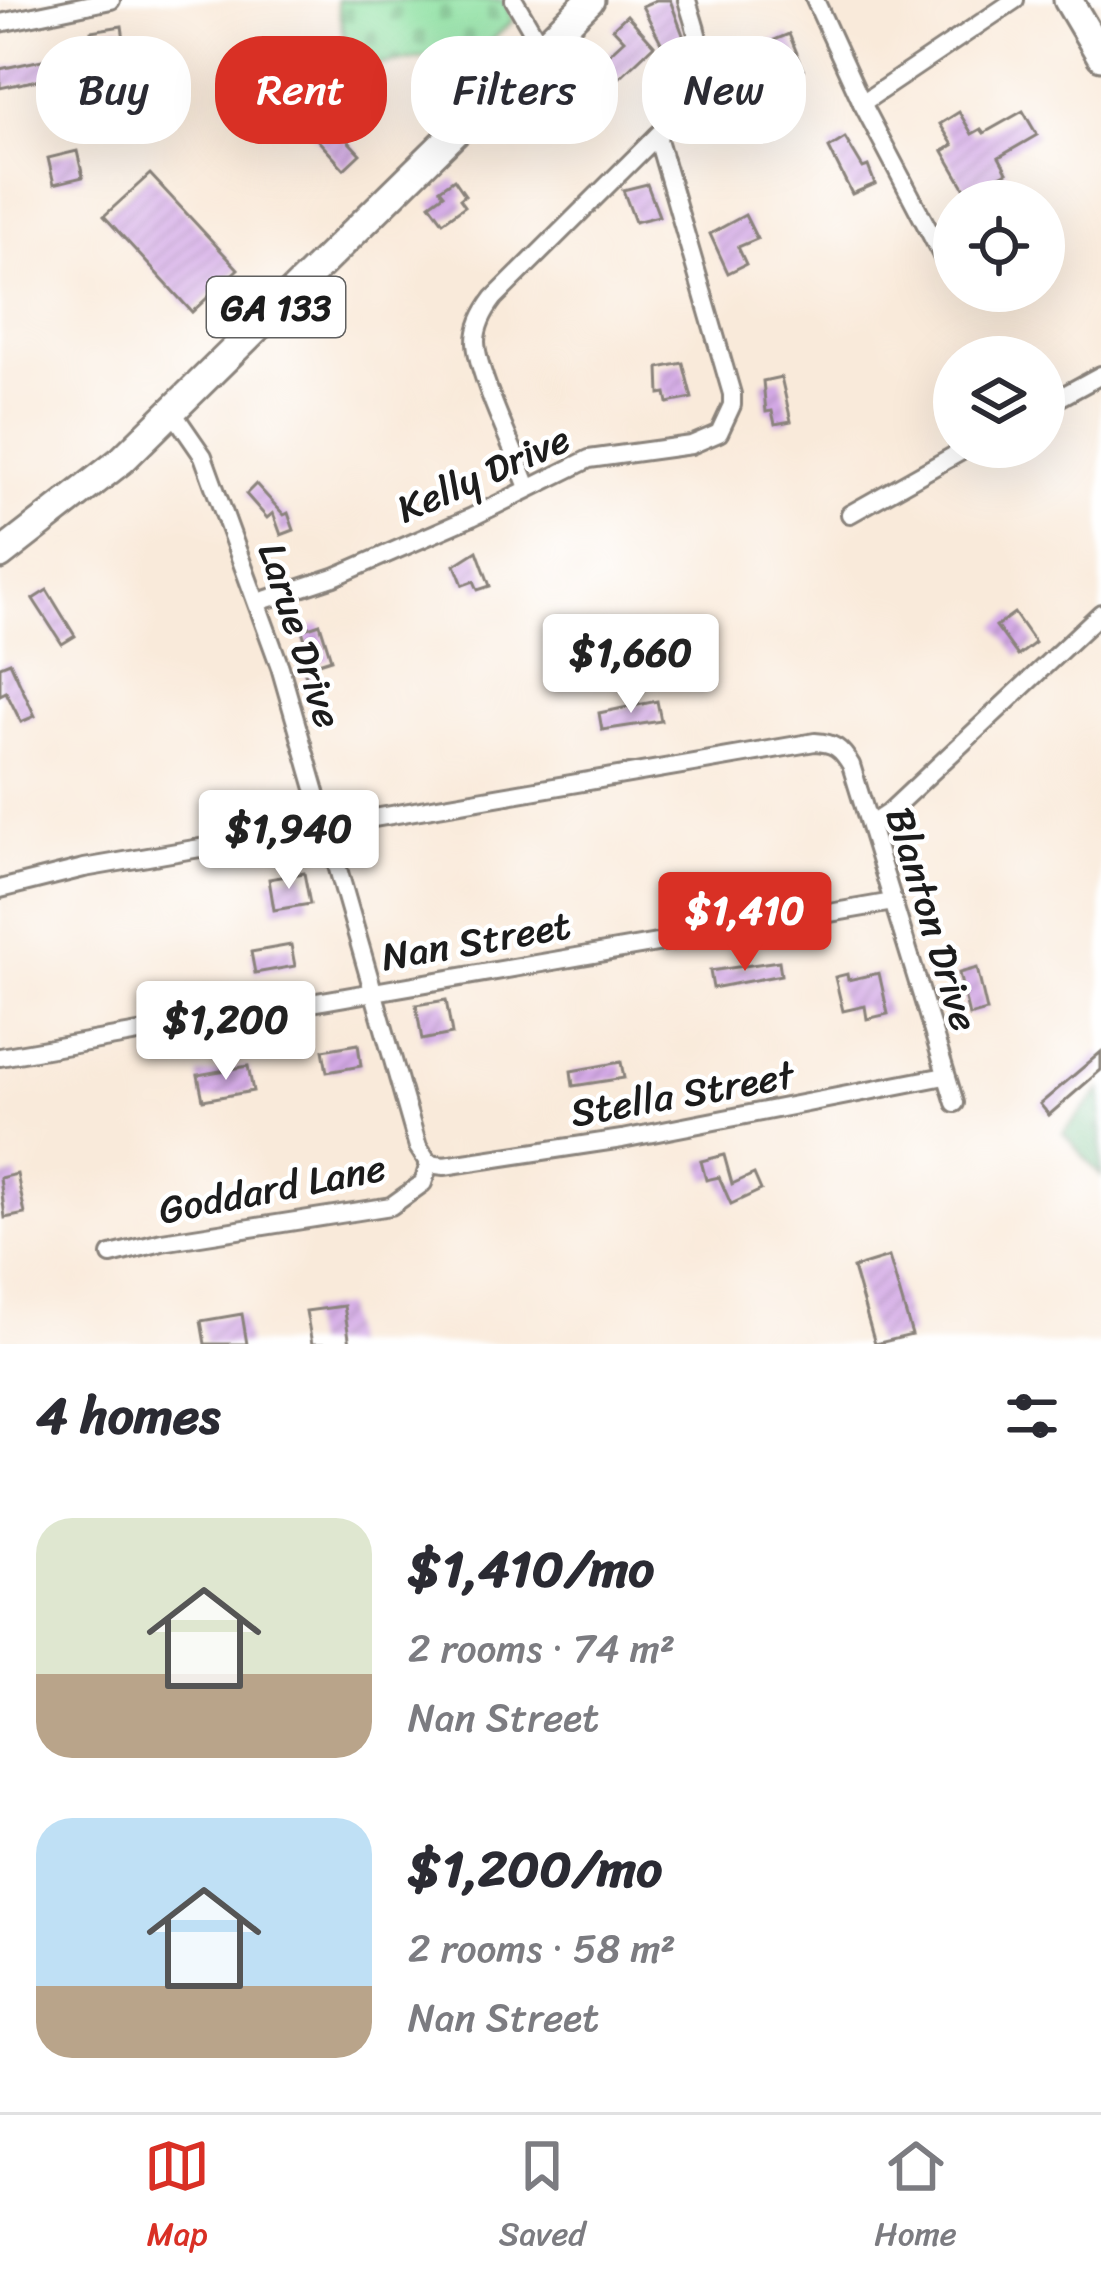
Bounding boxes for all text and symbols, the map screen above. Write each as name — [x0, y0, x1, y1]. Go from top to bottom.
chip: Buy — [36, 36, 191, 144]
chip: Rent — [215, 36, 387, 144]
chip: Filters — [411, 36, 618, 144]
chip: New — [642, 36, 806, 144]
map controls — [933, 180, 1065, 468]
button: locate — [933, 180, 1065, 312]
road number: GA 133 — [207, 277, 345, 337]
button: layers — [933, 336, 1065, 468]
street label: Kelly Drive — [385, 404, 581, 542]
street label: Larue Drive — [238, 533, 363, 737]
pin: $1,660 — [533, 614, 729, 716]
text: $1,660 — [570, 618, 692, 687]
pin: $1,940 — [191, 790, 387, 892]
text: $1,940 — [226, 794, 352, 863]
street label: Blanton Drive — [866, 798, 999, 1040]
pin: $1,410 — [647, 872, 843, 974]
text: $1,410 — [685, 876, 805, 945]
street label: Nan Street — [376, 890, 576, 991]
pin: $1,200 — [128, 981, 324, 1083]
text: $1,200 — [163, 985, 289, 1054]
street label: Stella Street — [565, 1040, 800, 1147]
street label: Goddard Lane — [153, 1133, 392, 1244]
text: 4 homes — [36, 1371, 220, 1461]
icon: filters — [999, 1383, 1065, 1449]
text: $1,410/mo — [408, 1524, 654, 1614]
icon: home — [132, 1566, 276, 1710]
text: 2 rooms · 74 m² — [408, 1614, 675, 1683]
text: Nan Street — [408, 1683, 599, 1752]
text: $1,200/mo — [408, 1824, 662, 1914]
icon: home — [132, 1866, 276, 2010]
text: 2 rooms · 58 m² — [408, 1914, 676, 1983]
text: Nan Street — [408, 1983, 599, 2052]
tab: Map — [144, 2133, 210, 2263]
tab: Saved — [499, 2133, 586, 2263]
tab: Home — [874, 2133, 957, 2263]

